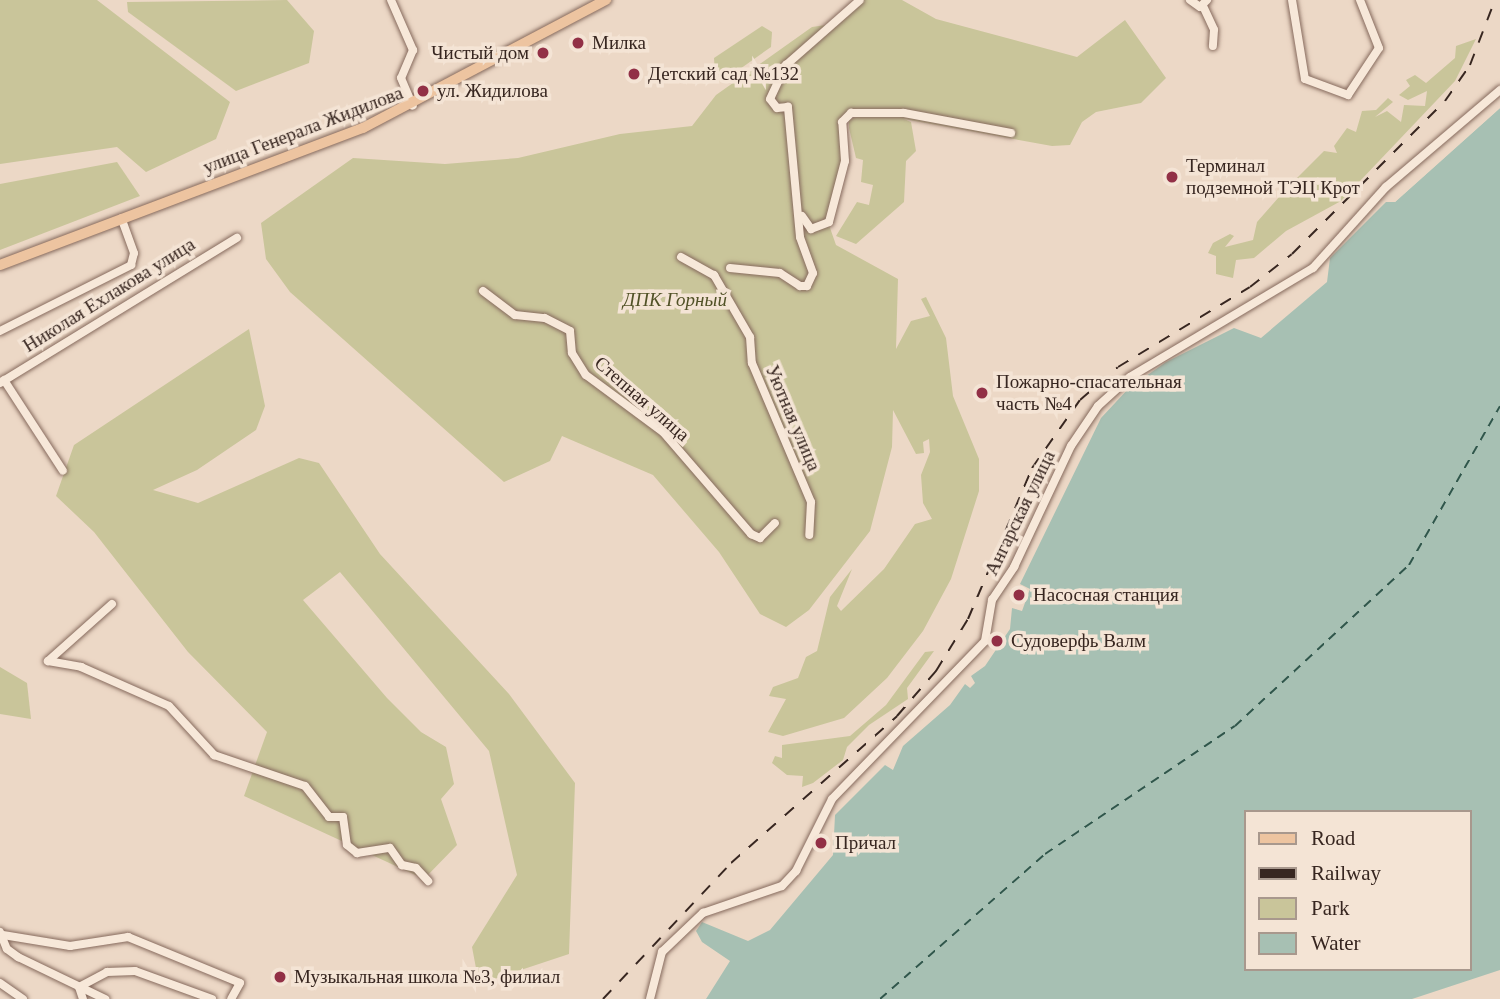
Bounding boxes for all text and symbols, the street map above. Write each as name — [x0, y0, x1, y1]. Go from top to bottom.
place label: Милка — [592, 32, 646, 54]
marker: Милка — [570, 35, 586, 51]
place label: Чистый дом — [431, 42, 529, 64]
marker: Чистый дом — [535, 45, 551, 61]
place label: Детский сад №132 — [648, 63, 799, 85]
marker: Детский сад №132 — [626, 66, 642, 82]
place label: ул. Жидилова — [437, 80, 548, 102]
street label: улица Генерала Жидилова — [200, 81, 406, 179]
marker: ул. Жидилова — [415, 83, 431, 99]
place label: Терминал подземной ТЭЦ Крот — [1186, 155, 1360, 199]
marker: Терминал подземной ТЭЦ Крот — [1164, 169, 1180, 185]
street label: Николая Ехлакова улица — [19, 233, 199, 357]
park label: ДПК Горный — [623, 289, 727, 311]
street label: Степная улица — [590, 352, 694, 446]
street label: Уютная улица — [760, 362, 826, 474]
place label: Пожарно-спасательная часть №4 — [996, 371, 1182, 415]
marker: Пожарно-спасательная часть №4 — [974, 385, 990, 401]
street label: Ангарская улица — [980, 447, 1060, 579]
place label: Насосная станция — [1033, 584, 1179, 606]
marker: Насосная станция — [1011, 587, 1027, 603]
place label: Судоверфь Валм — [1011, 630, 1146, 652]
marker: Судоверфь Валм — [989, 633, 1005, 649]
legend — [1244, 810, 1472, 971]
text: Road — [1311, 826, 1355, 850]
place label: Причал — [835, 832, 896, 854]
marker: Причал — [813, 835, 829, 851]
text: Railway — [1311, 861, 1381, 885]
text: Park — [1311, 896, 1350, 920]
text: Water — [1311, 931, 1361, 955]
place label: Музыкальная школа №3, филиал — [294, 966, 560, 988]
marker: Музыкальная школа №3, филиал — [272, 969, 288, 985]

